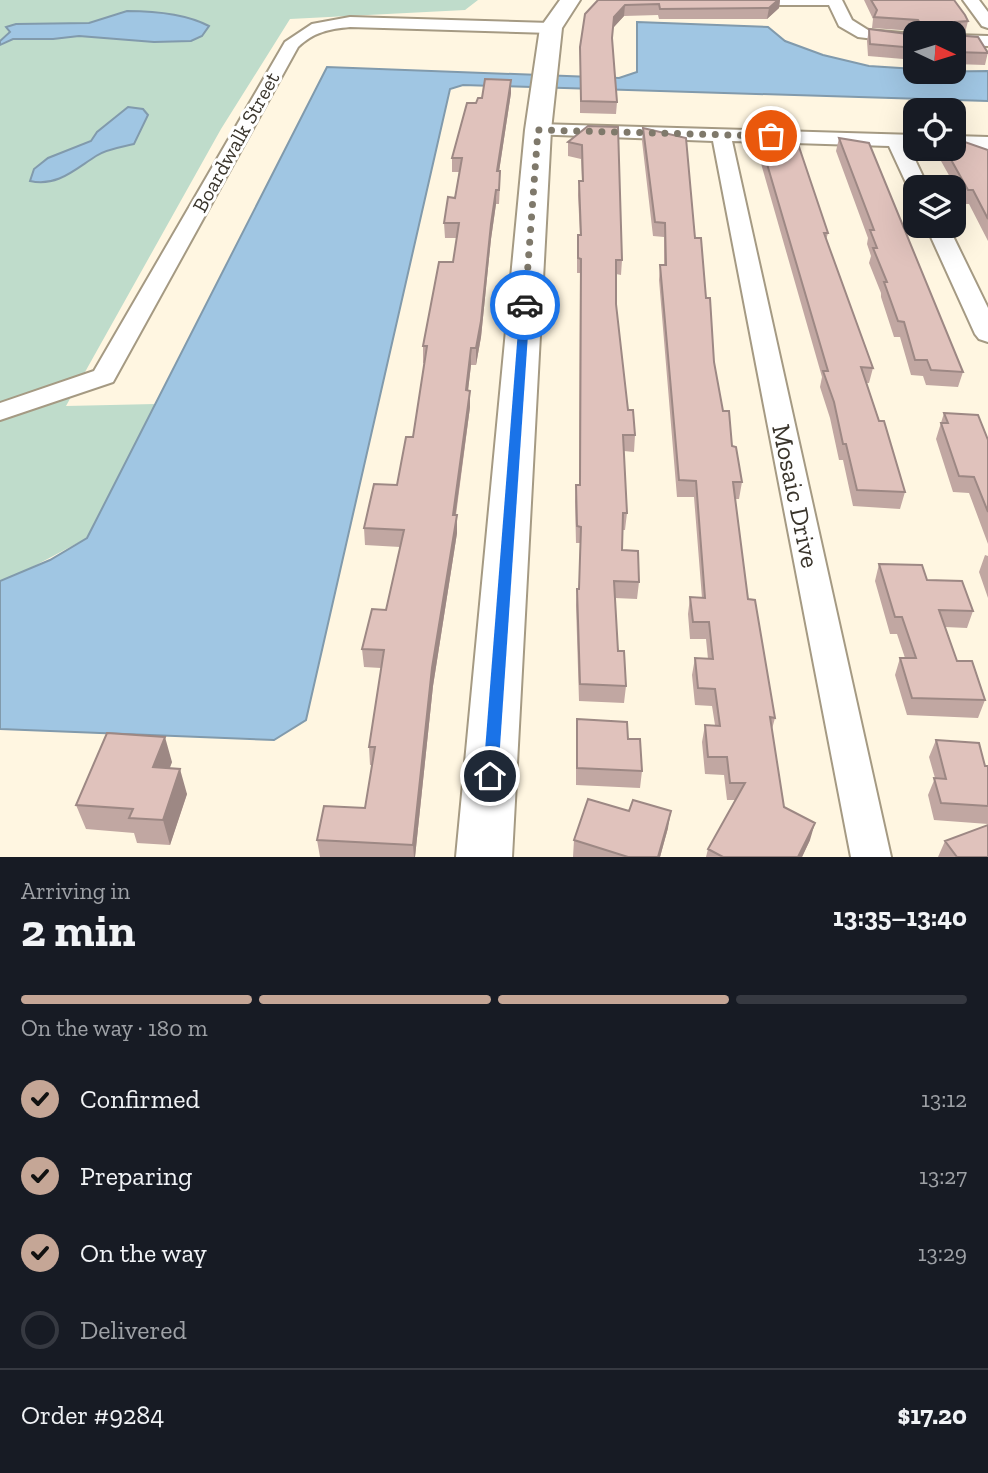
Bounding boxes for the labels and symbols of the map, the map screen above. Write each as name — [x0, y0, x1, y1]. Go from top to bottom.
north arrow — [903, 21, 966, 84]
street label: Boardwalk Street — [187, 67, 285, 216]
pin — [741, 106, 801, 166]
courier — [490, 270, 560, 340]
street label: Mosaic Drive — [765, 421, 827, 571]
pin — [460, 746, 520, 806]

